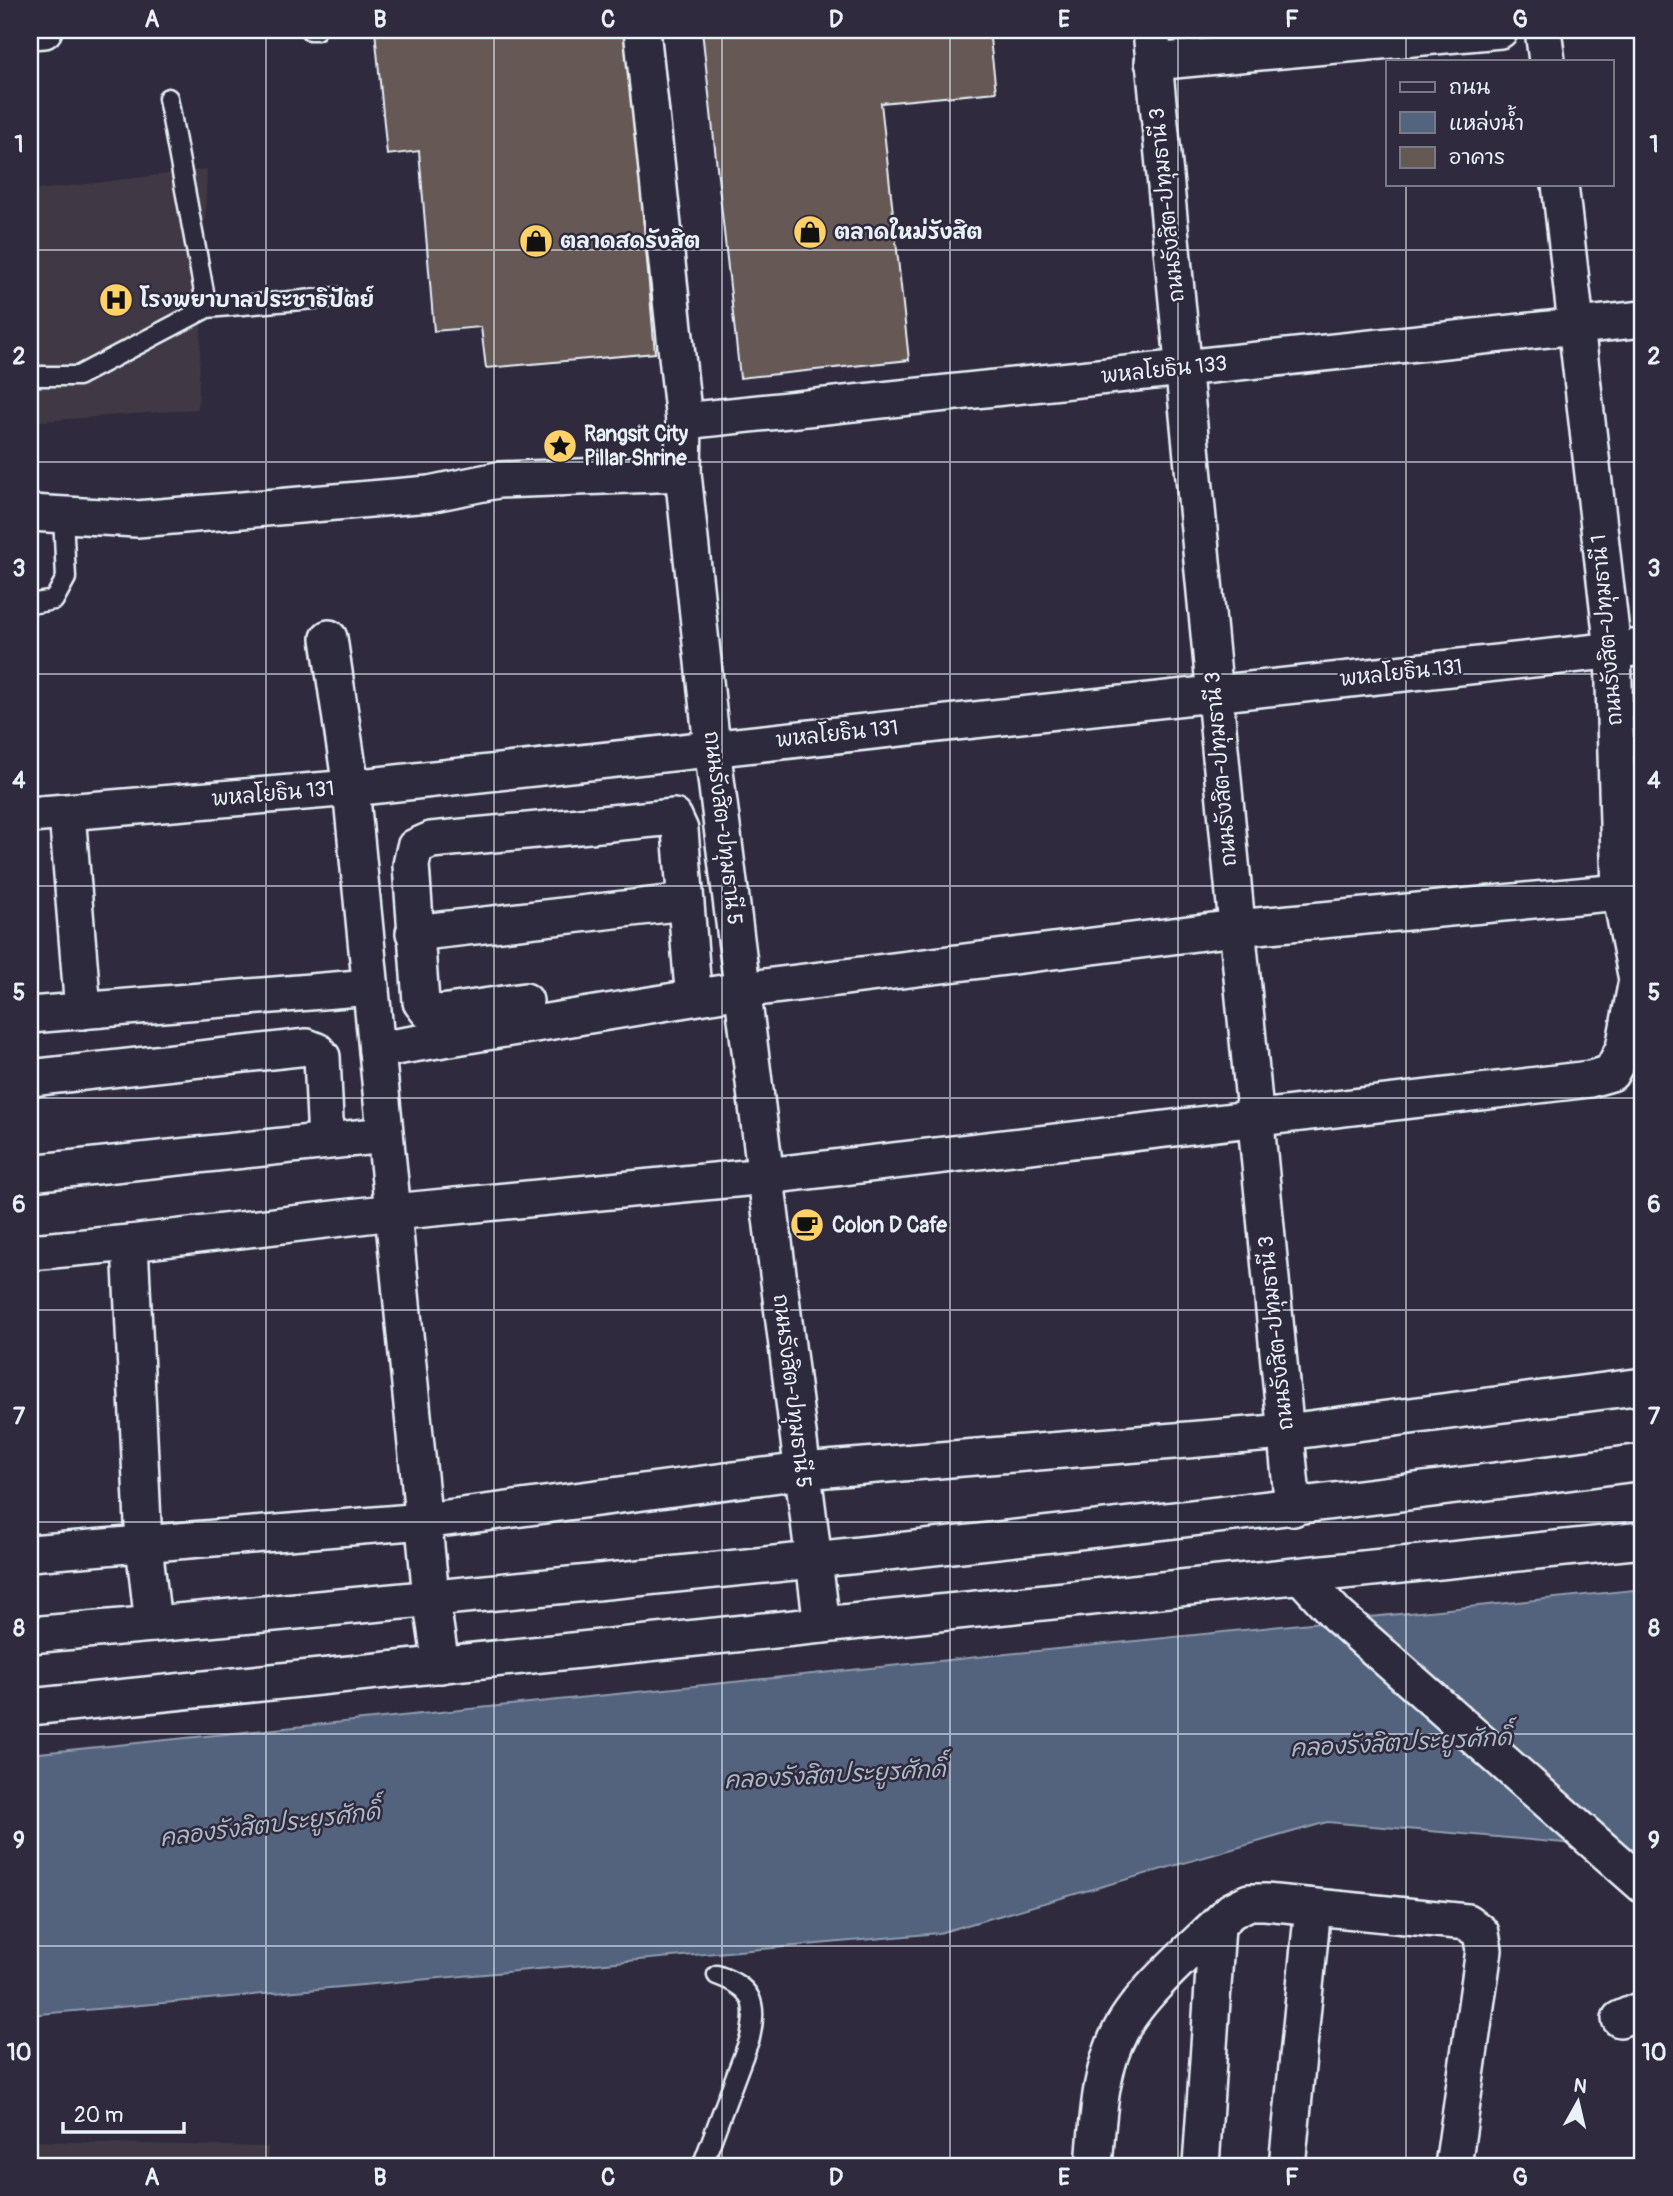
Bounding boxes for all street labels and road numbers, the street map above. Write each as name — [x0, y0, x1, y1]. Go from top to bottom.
street label: ถนนรังสิต-ปทุมธานี 3 — [1143, 106, 1193, 304]
street label: พหลโยธิน 133 — [1100, 350, 1228, 390]
street label: ถนนรังสิต-ปทุมธานี 1 — [1585, 533, 1631, 727]
street label: พหลโยธิน 131 — [1338, 653, 1464, 693]
street label: ถนนรังสิต-ปทุมธานี 3 — [1199, 670, 1245, 868]
street label: พหลโยธิน 131 — [774, 714, 900, 754]
street label: ถนนรังสิต-ปทุมธานี 5 — [696, 730, 748, 927]
street label: พหลโยธิน 131 — [210, 775, 336, 813]
street label: ถนนรังสิต-ปทุมธานี 3 — [1252, 1234, 1302, 1432]
street label: ถนนรังสิต-ปทุมธานี 5 — [765, 1293, 817, 1490]

